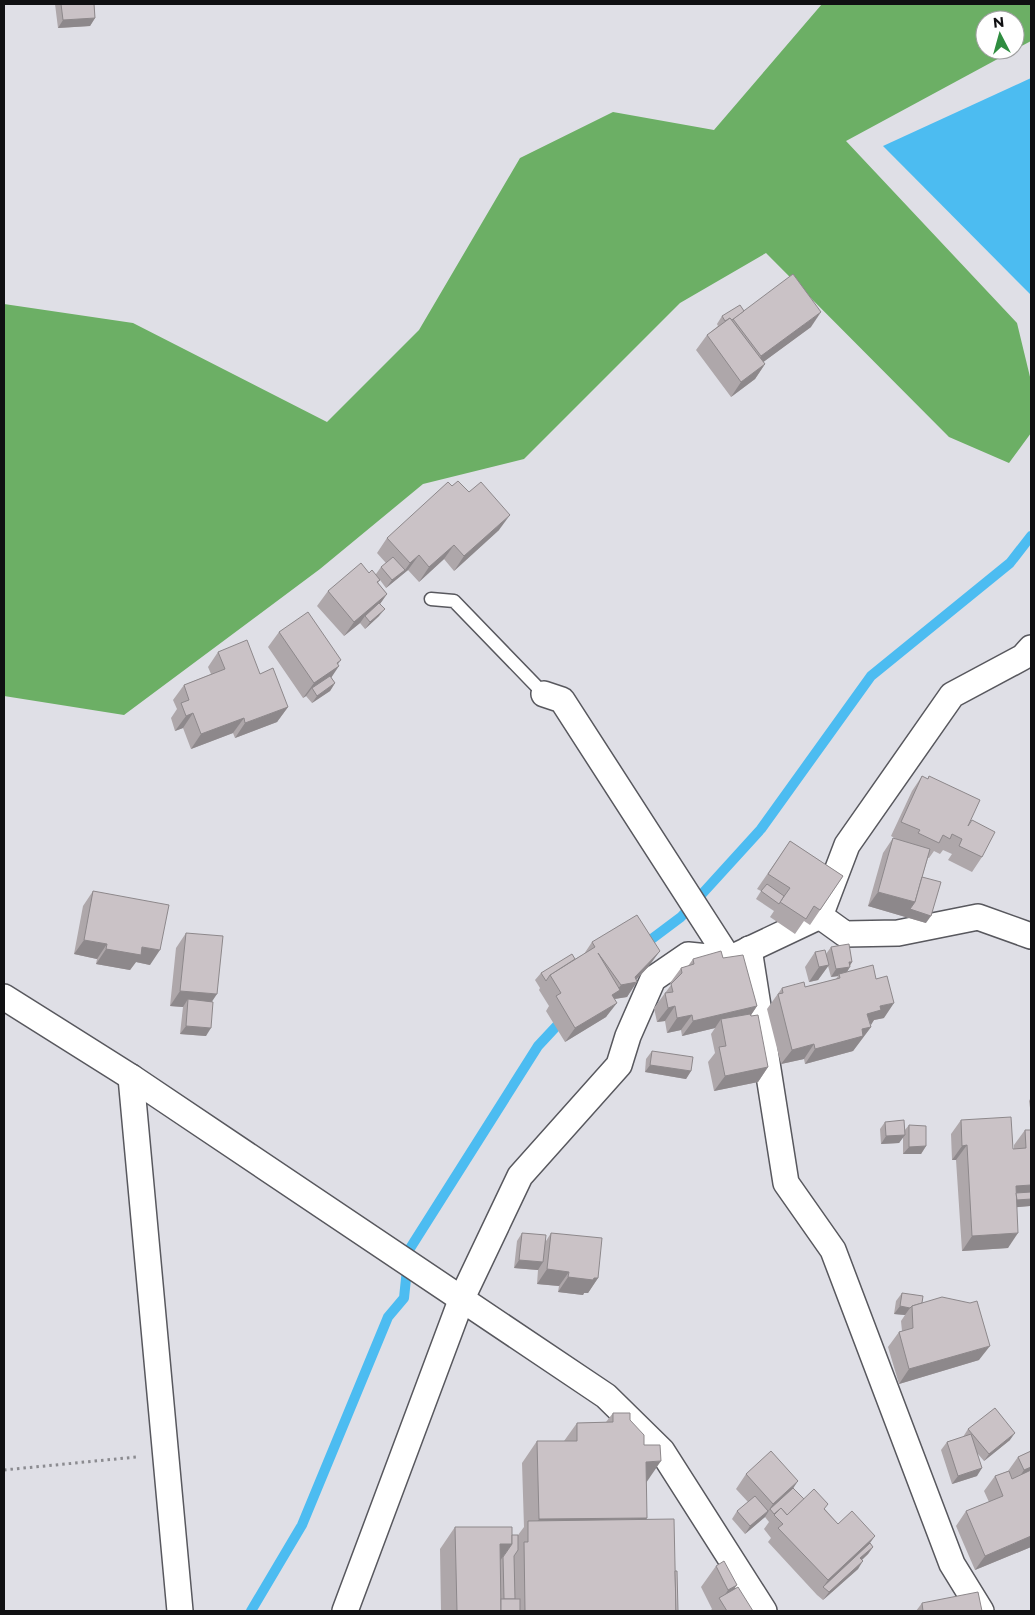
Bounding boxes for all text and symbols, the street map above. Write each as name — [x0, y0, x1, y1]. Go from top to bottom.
north arrow — [975, 10, 1025, 60]
text: N — [992, 13, 1005, 32]

